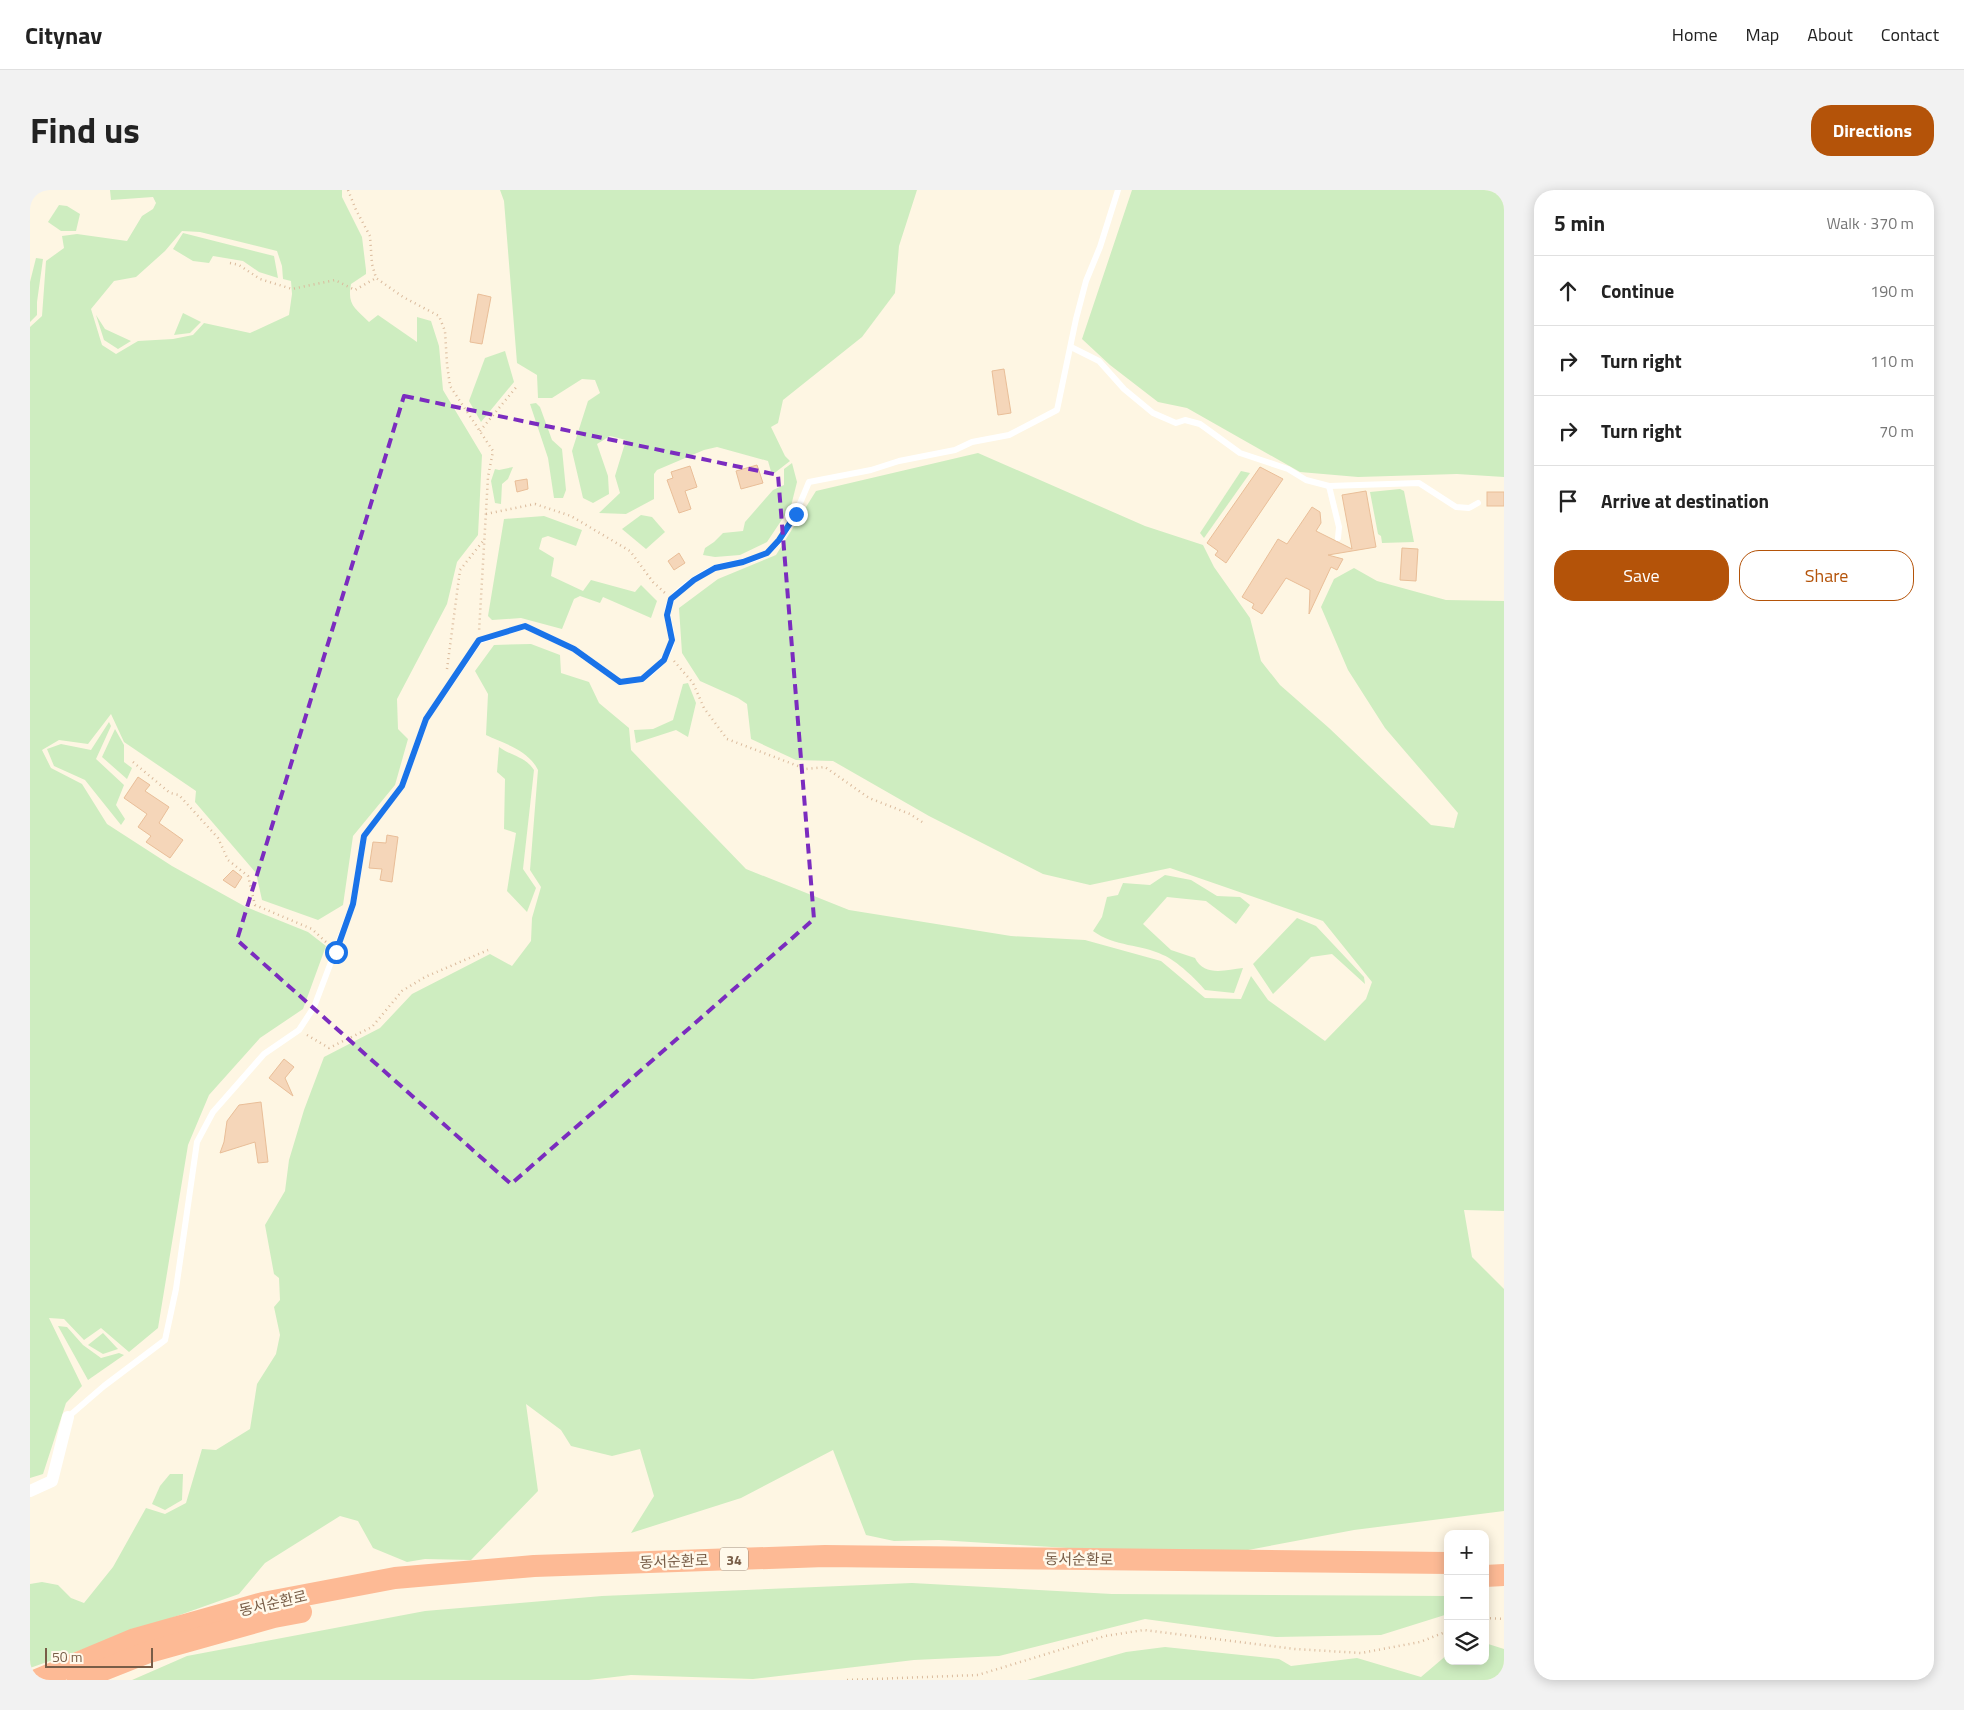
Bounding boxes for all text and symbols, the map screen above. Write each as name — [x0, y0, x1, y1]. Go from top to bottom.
text: Citynav — [25, 17, 102, 53]
text: Home — [1672, 21, 1718, 48]
text: Map — [1746, 21, 1779, 48]
text: About — [1807, 21, 1853, 48]
text: Contact — [1881, 21, 1939, 48]
text: Find us — [30, 103, 140, 157]
button: Directions — [1811, 105, 1934, 156]
text: 5 min — [1554, 207, 1605, 239]
text: Walk · 370 m — [1826, 211, 1914, 235]
text: Continue — [1601, 276, 1674, 305]
icon: ahead — [1554, 277, 1582, 305]
text: 190 m — [1870, 279, 1914, 303]
text: Turn right — [1601, 346, 1682, 375]
icon: right — [1554, 347, 1582, 375]
text: 110 m — [1870, 349, 1914, 373]
text: Turn right — [1601, 416, 1682, 445]
icon: right — [1554, 417, 1582, 445]
text: 70 m — [1879, 419, 1914, 443]
text: Arrive at destination — [1601, 486, 1769, 515]
icon: arrive — [1554, 487, 1582, 515]
route end — [785, 503, 808, 526]
button: Save — [1554, 550, 1729, 601]
button: Share — [1739, 550, 1914, 601]
route start — [325, 941, 348, 964]
map controls — [1444, 1530, 1489, 1665]
button: + — [1444, 1530, 1489, 1575]
street label: 동서순환로 — [1044, 1547, 1114, 1571]
street label: 동서순환로 — [639, 1548, 709, 1574]
road number: 34 — [720, 1548, 748, 1570]
button: − — [1444, 1575, 1489, 1620]
street label: 동서순환로 — [237, 1584, 309, 1622]
button: layers — [1444, 1620, 1489, 1665]
scale bar — [45, 1645, 152, 1668]
text: 50 m — [52, 1646, 82, 1667]

